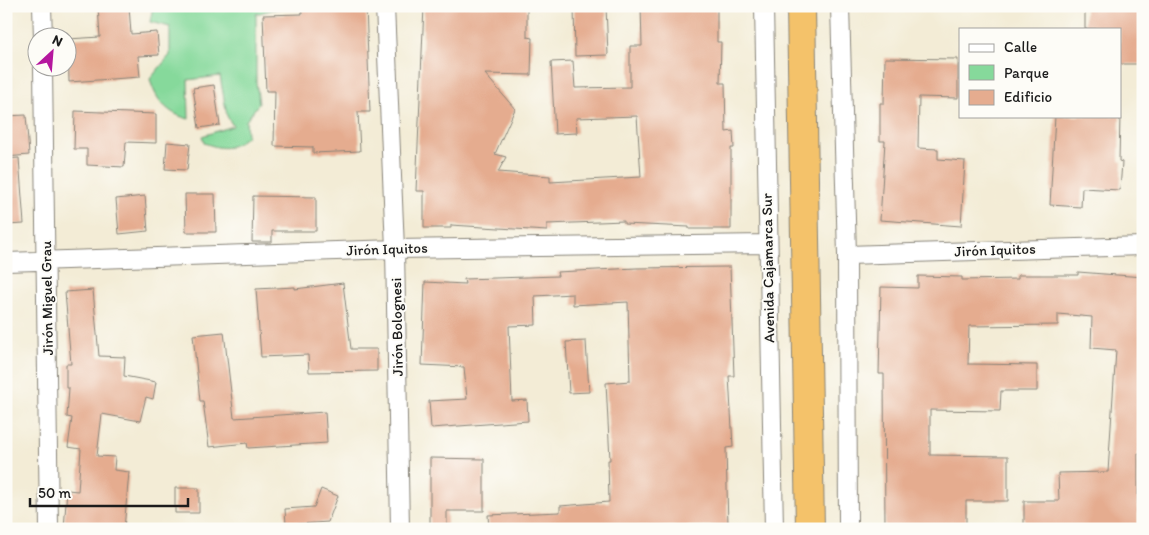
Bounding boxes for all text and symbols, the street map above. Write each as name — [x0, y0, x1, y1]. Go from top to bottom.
north arrow — [28, 28, 78, 78]
legend — [959, 28, 1122, 118]
text: N — [50, 31, 65, 50]
text: Calle — [1004, 38, 1037, 56]
text: Parque — [1004, 64, 1049, 82]
text: Edificio — [1004, 88, 1052, 106]
street label: Avenida Cajamarca Sur — [758, 193, 778, 343]
street label: Jirón Iquitos — [346, 239, 428, 259]
street label: Jirón Miguel Grau — [37, 240, 57, 355]
street label: Jirón Iquitos — [954, 240, 1036, 260]
street label: Jirón Bolognesi — [387, 278, 407, 376]
scale bar — [30, 475, 188, 507]
text: 50 m — [38, 484, 71, 502]

